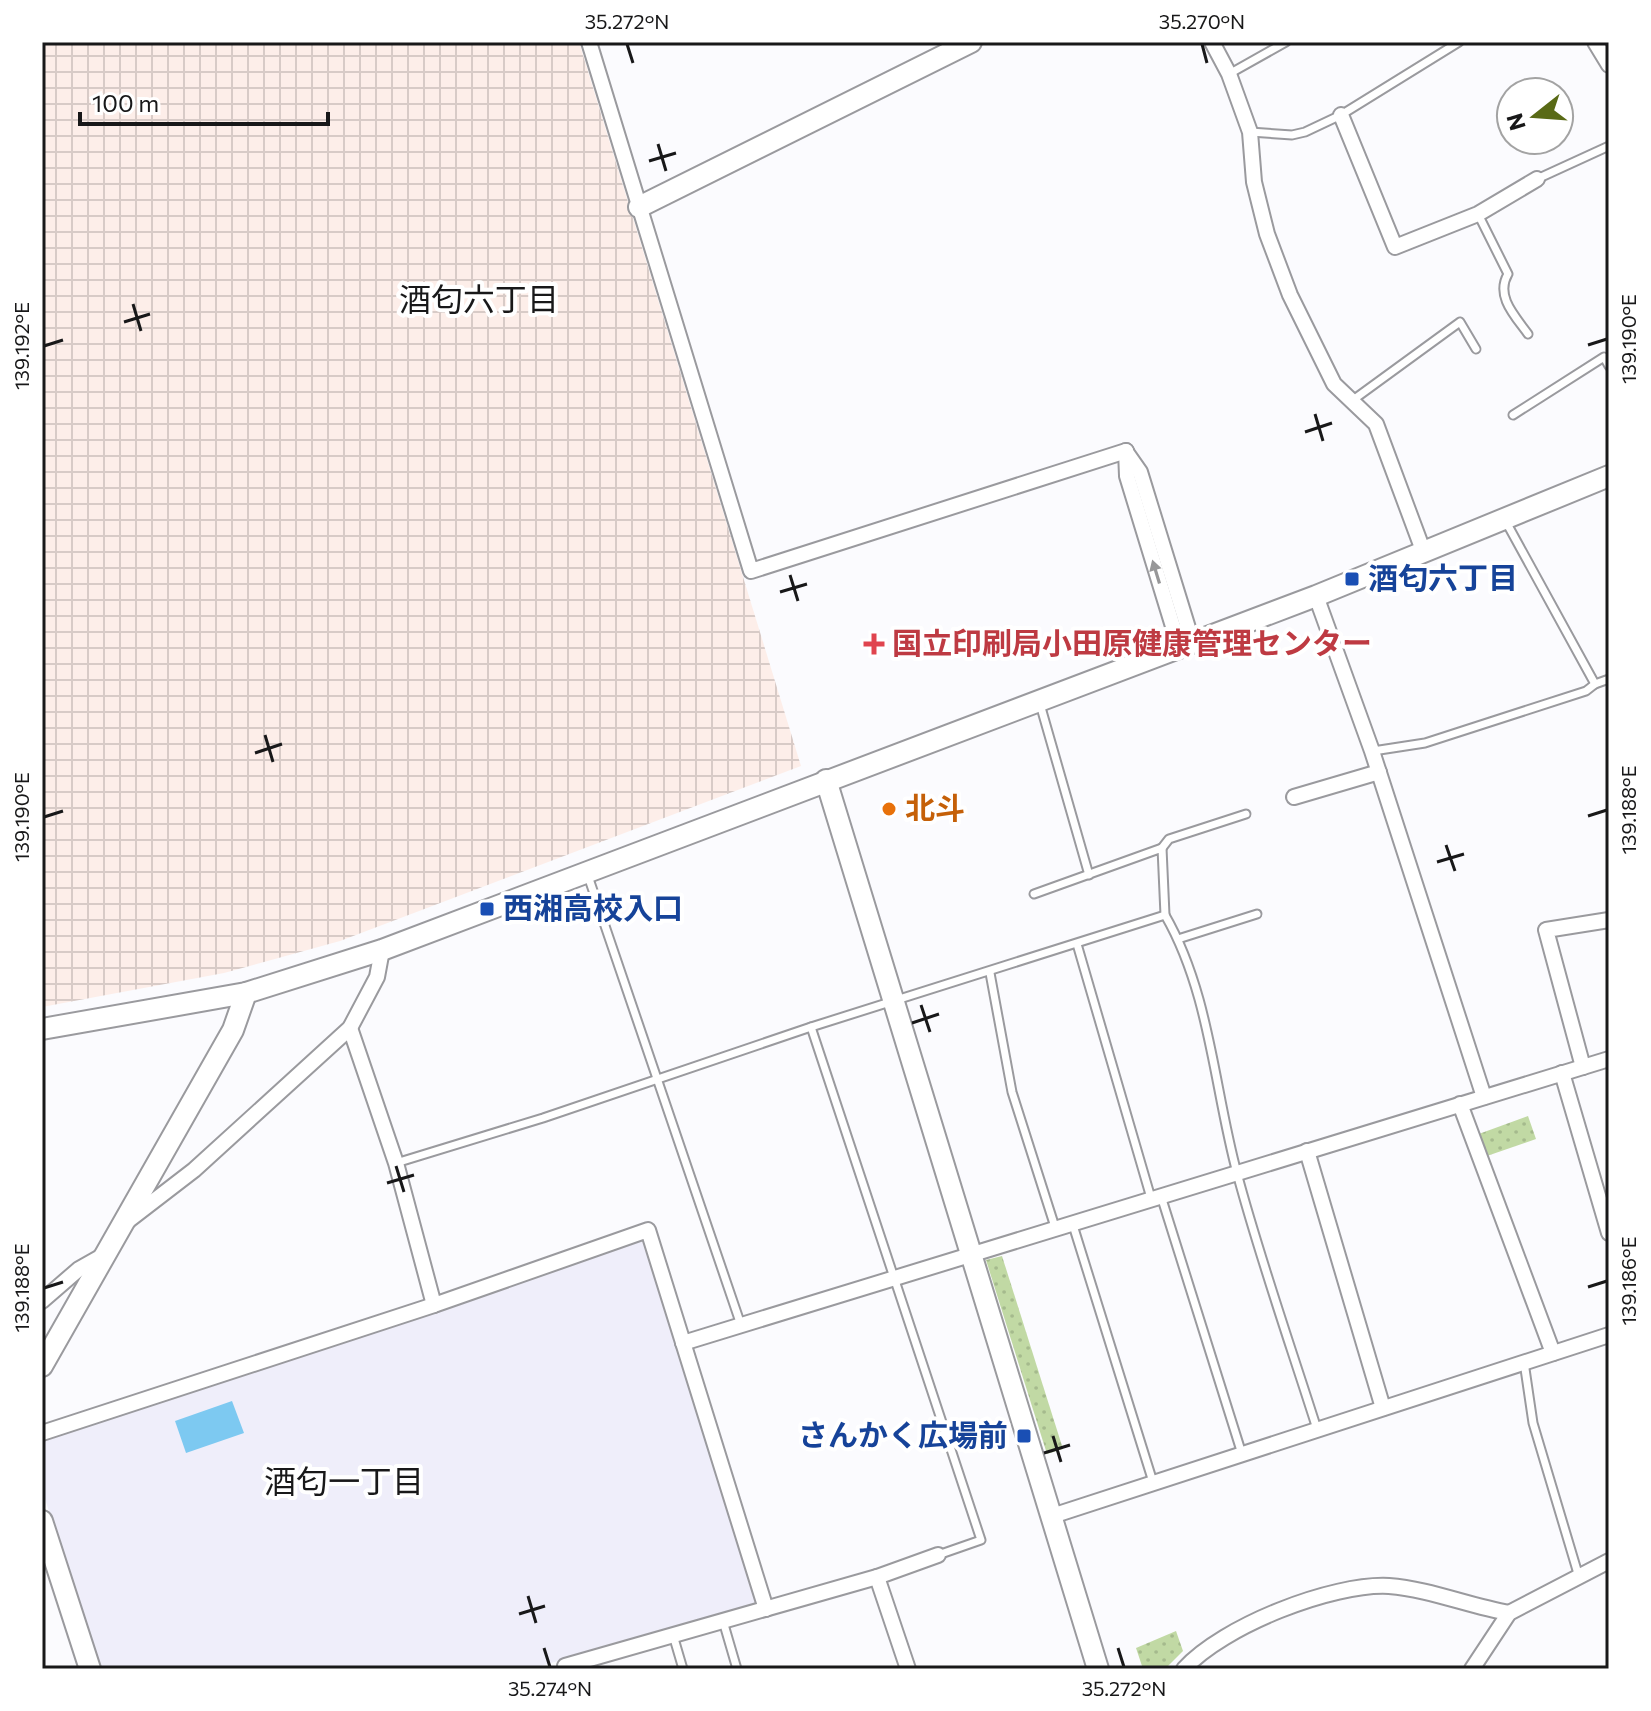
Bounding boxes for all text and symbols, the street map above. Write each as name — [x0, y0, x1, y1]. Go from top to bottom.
text: 35.272°N — [585, 9, 669, 33]
text: 35.270°N — [1159, 9, 1245, 33]
scale bar — [80, 76, 328, 126]
north arrow — [1495, 76, 1575, 156]
text: 100 m — [92, 88, 159, 117]
text: N — [1500, 110, 1531, 134]
district label: 酒匂六丁目 — [399, 278, 559, 318]
text: 139.190°E — [1616, 294, 1640, 384]
text: 139.192°E — [9, 302, 33, 390]
place label: 酒匂六丁目 — [1368, 558, 1518, 595]
one-way arrow — [1149, 559, 1162, 583]
marker: 酒匂六丁目 — [1343, 570, 1361, 588]
place label: 国立印刷局小田原健康管理センター — [892, 623, 1372, 660]
marker: 国立印刷局小田原健康管理センター — [863, 633, 885, 655]
text: 139.188°E — [1616, 766, 1640, 855]
text: 139.190°E — [9, 772, 33, 862]
place label: 北斗 — [905, 788, 965, 825]
marker: 北斗 — [880, 800, 898, 818]
place label: 西湘高校入口 — [503, 888, 683, 925]
marker: 西湘高校入口 — [478, 900, 496, 918]
text: 139.186°E — [1616, 1237, 1640, 1326]
text: 139.188°E — [9, 1244, 33, 1333]
place label: さんかく広場前 — [798, 1415, 1008, 1452]
marker: さんかく広場前 — [1015, 1427, 1033, 1445]
district label: 酒匂一丁目 — [264, 1460, 424, 1500]
text: 35.274°N — [508, 1676, 592, 1700]
text: 35.272°N — [1082, 1676, 1166, 1700]

